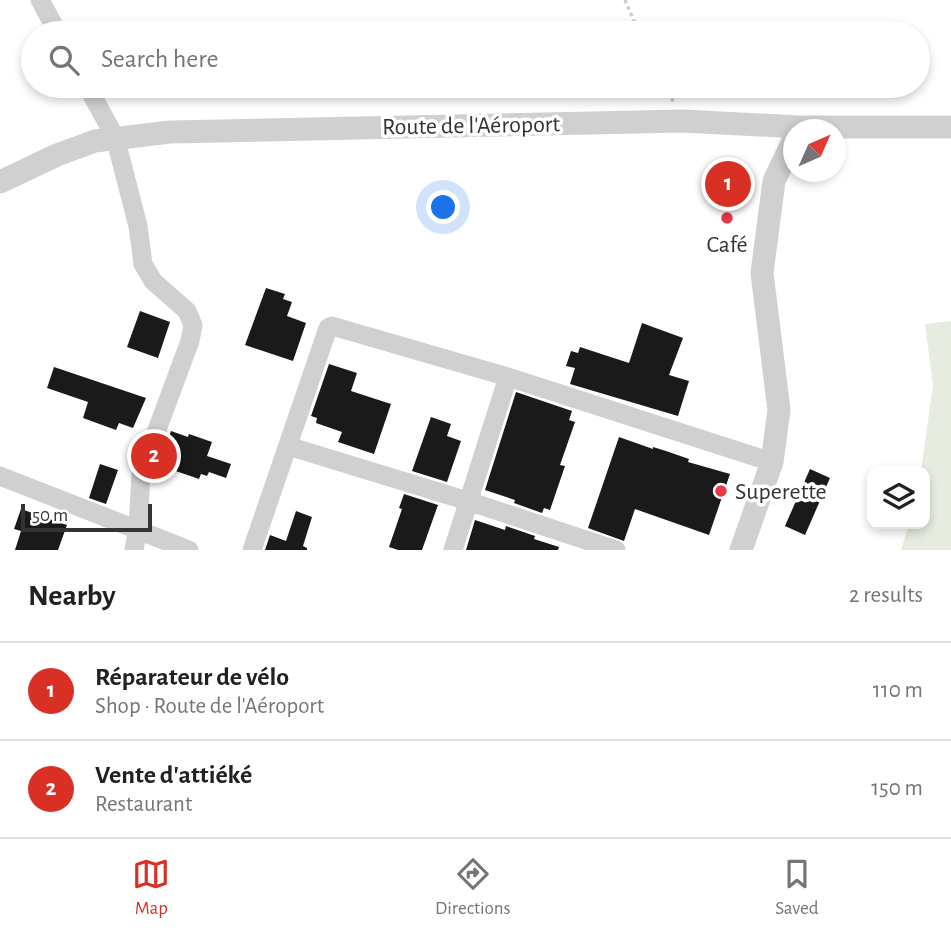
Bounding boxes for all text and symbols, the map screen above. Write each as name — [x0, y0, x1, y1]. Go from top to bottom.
search box — [21, 21, 930, 98]
icon: search — [45, 41, 83, 79]
text: Search here — [101, 46, 219, 72]
street label: Route de l'Aéroport — [382, 112, 561, 140]
north arrow — [783, 119, 846, 182]
pin: 1 — [705, 158, 751, 210]
your location — [426, 190, 460, 224]
marker: Café — [719, 210, 735, 226]
place label: Café — [706, 233, 748, 257]
pin: 2 — [131, 430, 177, 482]
map controls — [867, 466, 930, 529]
button: layers — [867, 466, 930, 529]
place label: Superette — [735, 480, 827, 504]
marker: Superette — [713, 483, 729, 499]
scale bar — [21, 501, 152, 533]
text: 50 m — [32, 506, 68, 525]
text: Nearby — [28, 581, 116, 611]
text: 2 results — [849, 584, 923, 607]
text: Réparateur de vélo — [95, 664, 289, 690]
text: 1 — [47, 679, 55, 702]
text: 110 m — [873, 679, 923, 702]
text: Shop · Route de l'Aéroport — [95, 695, 324, 718]
text: Vente d'attiéké — [95, 762, 252, 788]
text: 2 — [46, 777, 56, 800]
text: 150 m — [871, 777, 923, 800]
text: Restaurant — [95, 793, 192, 816]
tab: Map — [132, 855, 170, 920]
tab: Directions — [435, 855, 511, 920]
tab: Saved — [775, 855, 819, 920]

